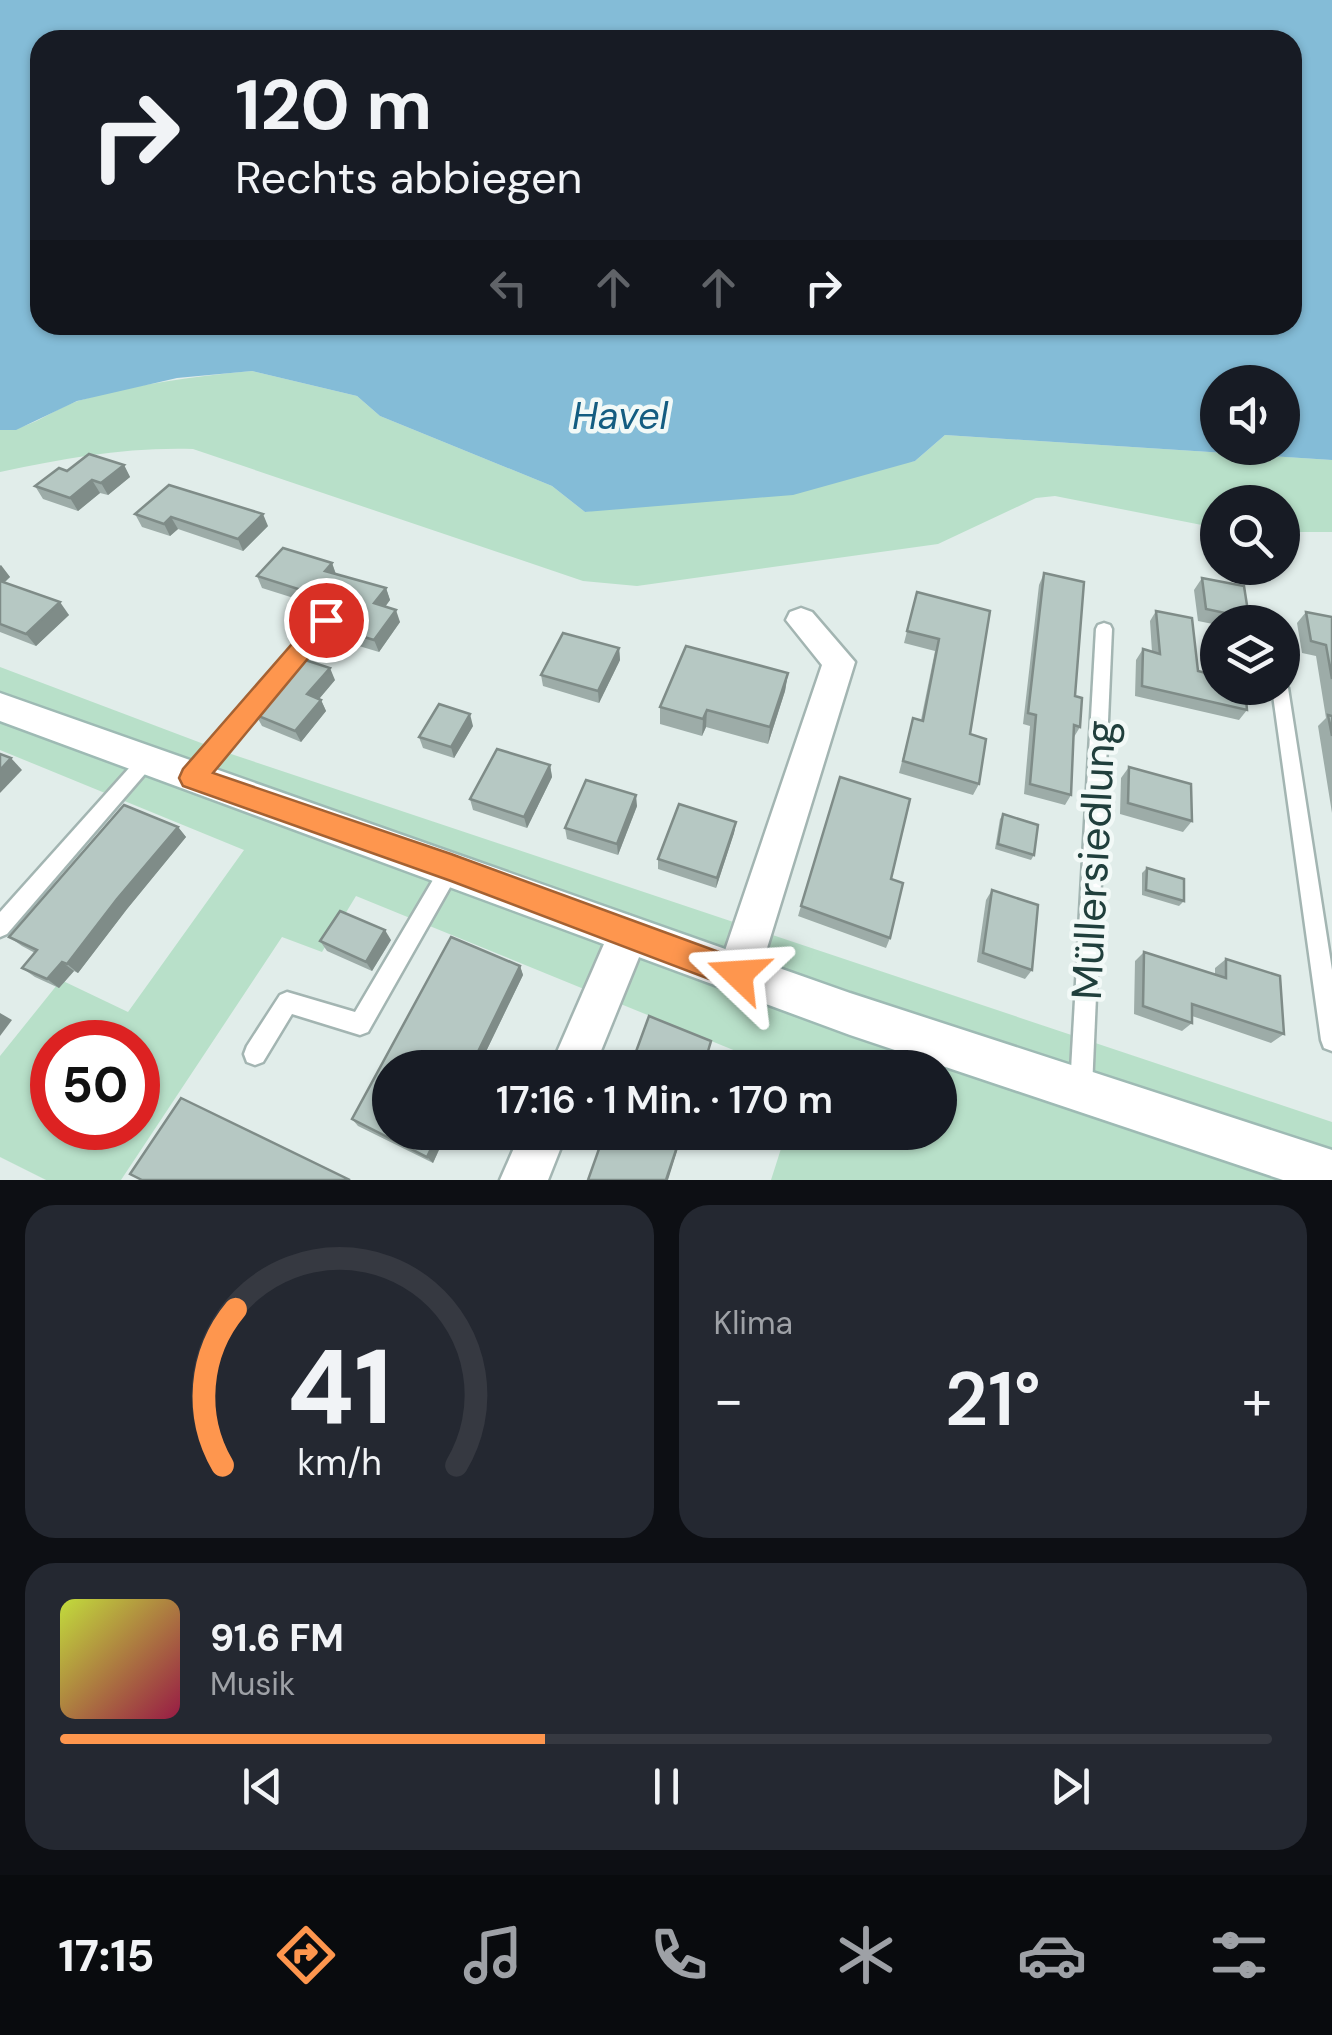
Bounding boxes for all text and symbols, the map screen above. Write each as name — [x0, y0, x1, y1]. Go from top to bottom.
text: 120 m — [235, 60, 432, 151]
icon: right — [70, 70, 200, 200]
text: Rechts abbiegen — [235, 148, 582, 207]
icon: left — [481, 260, 536, 315]
icon: ahead — [586, 260, 641, 315]
icon: ahead — [691, 260, 746, 315]
icon: right — [796, 260, 851, 315]
map controls — [1200, 365, 1300, 705]
button: sound — [1200, 365, 1300, 465]
water label: Havel — [572, 391, 669, 441]
button: search — [1200, 485, 1300, 585]
pin — [284, 578, 369, 663]
icon: arrive — [299, 593, 354, 648]
button: layers — [1200, 605, 1300, 705]
street label: Müllersiedlung — [1059, 719, 1128, 1001]
position arrow — [686, 922, 790, 1026]
speed limit sign: 50 — [30, 1020, 160, 1150]
text: 17:16 · 1 Min. · 170 m — [496, 1075, 833, 1125]
text: Klima — [714, 1302, 793, 1344]
text: 41 — [287, 1320, 392, 1455]
text: 21° — [945, 1351, 1041, 1448]
text: − — [714, 1364, 744, 1436]
text: + — [1242, 1364, 1272, 1436]
text: km/h — [297, 1440, 381, 1486]
text: 91.6 FM — [210, 1613, 344, 1663]
text: Musik — [210, 1663, 295, 1705]
icon: previous — [235, 1759, 290, 1814]
icon: pause — [639, 1759, 694, 1814]
icon: next — [1043, 1759, 1098, 1814]
icon: directions — [271, 1920, 341, 1990]
icon: music — [458, 1920, 528, 1990]
icon: phone — [644, 1920, 714, 1990]
icon: climate — [831, 1920, 901, 1990]
icon: car — [1017, 1920, 1087, 1990]
icon: filters — [1204, 1920, 1274, 1990]
text: 17:15 — [58, 1926, 155, 1985]

